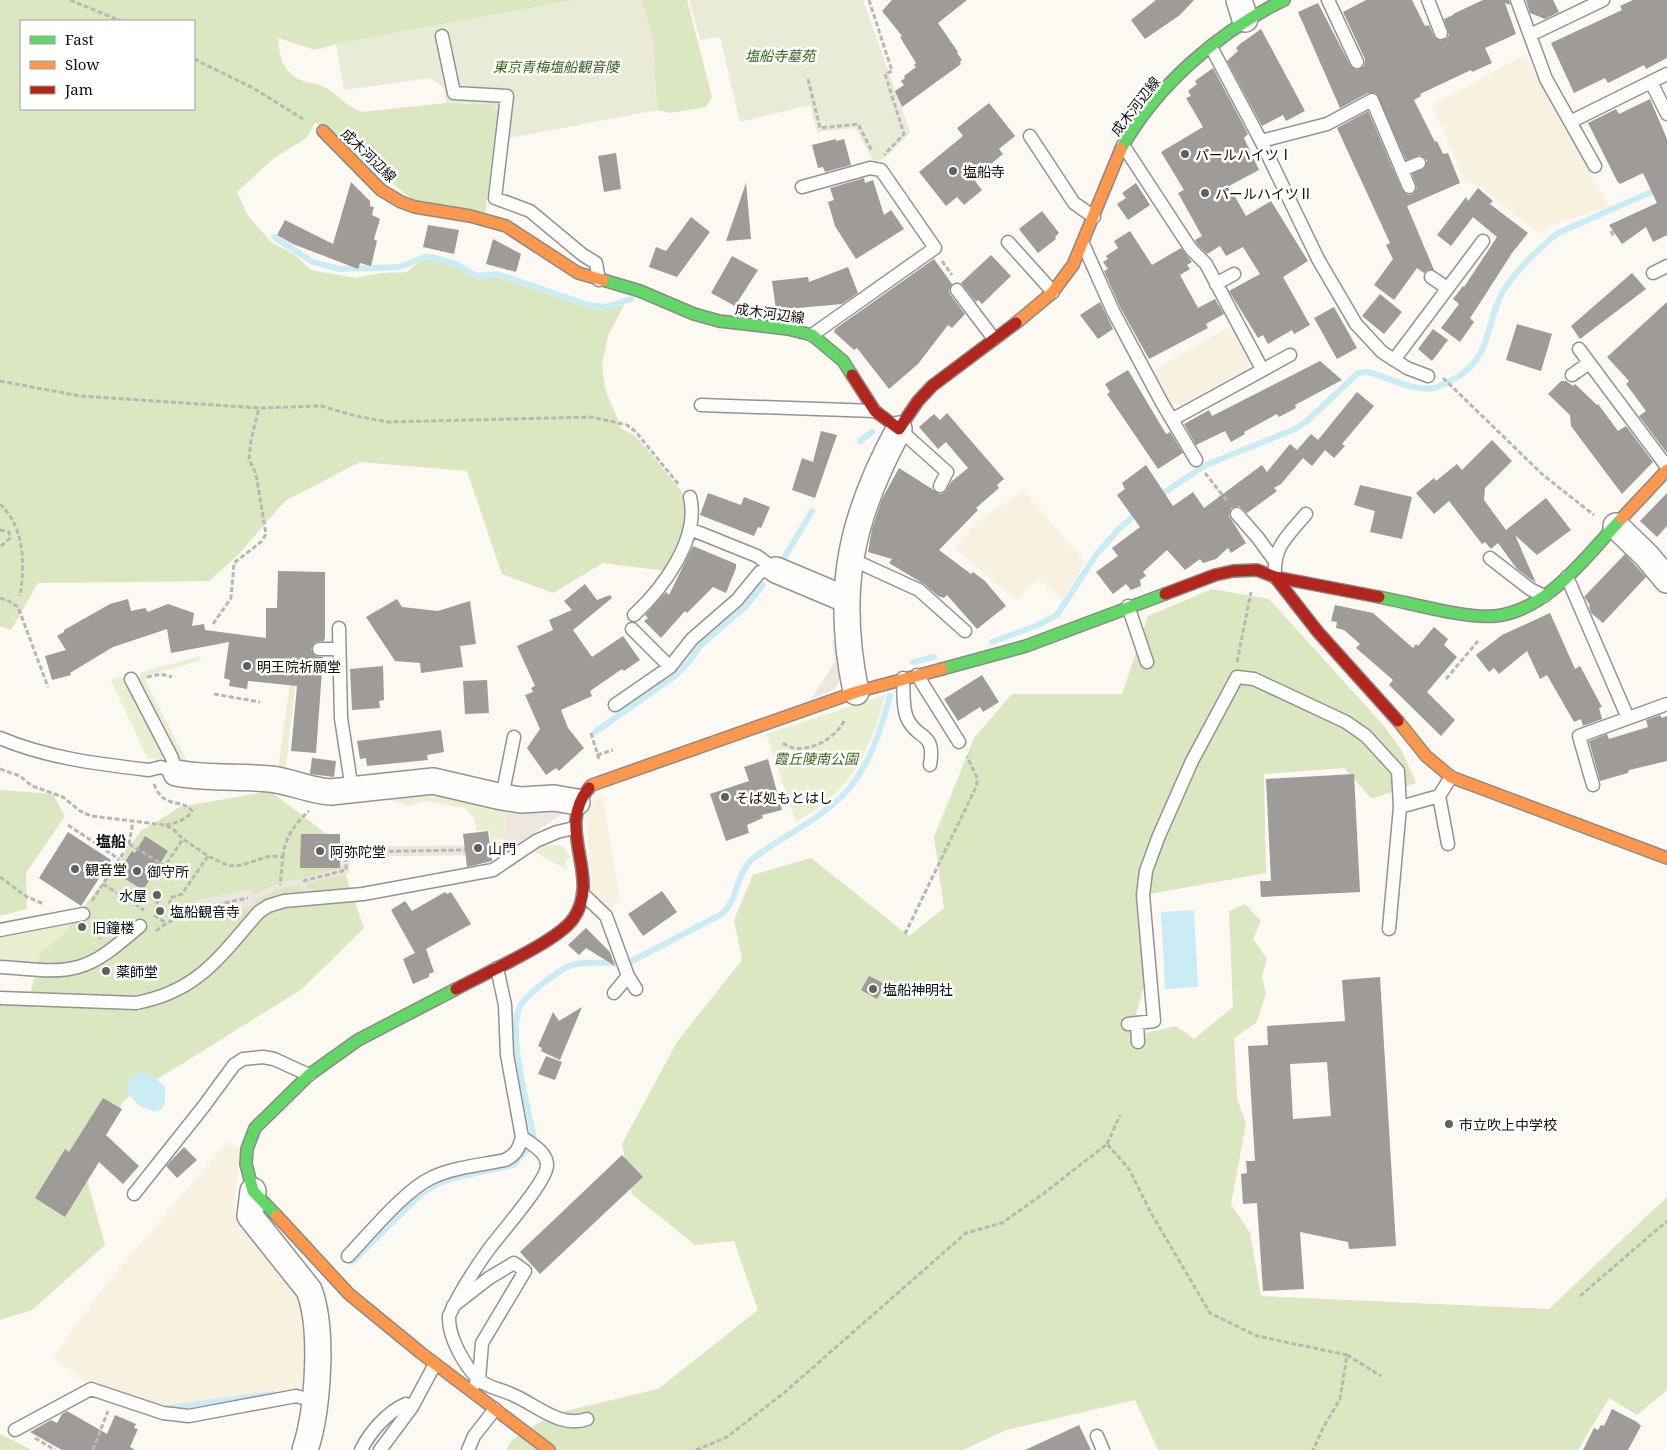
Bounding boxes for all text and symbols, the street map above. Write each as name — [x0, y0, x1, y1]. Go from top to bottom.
legend — [20, 20, 195, 110]
text: Fast — [65, 29, 94, 49]
park label: 塩船寺墓苑 — [745, 46, 817, 65]
text: Slow — [65, 54, 99, 74]
park label: 東京青梅塩船観音陵 — [493, 57, 621, 76]
street label: 成木河辺線 — [1106, 73, 1164, 139]
text: Jam — [64, 79, 93, 99]
street label: 成木河辺線 — [337, 124, 401, 186]
place label: パールハイツⅠ — [1195, 145, 1293, 164]
marker: パールハイツⅠ — [1179, 148, 1191, 160]
place label: 塩船寺 — [963, 162, 1005, 181]
marker: 塩船寺 — [947, 165, 959, 177]
place label: パールハイツⅡ — [1215, 184, 1313, 203]
marker: パールハイツⅡ — [1199, 187, 1211, 199]
street label: 成木河辺線 — [734, 299, 806, 327]
place label: 明王院祈願堂 — [257, 657, 341, 676]
marker: 明王院祈願堂 — [241, 660, 253, 672]
park label: 霞丘陵南公園 — [774, 749, 860, 768]
place label: そば処もとはし — [735, 788, 833, 807]
marker: そば処もとはし — [719, 791, 731, 803]
district label: 塩船 — [96, 831, 126, 851]
place label: 山門 — [488, 839, 516, 858]
place label: 阿弥陀堂 — [330, 842, 386, 861]
marker: 山門 — [472, 842, 484, 854]
marker: 阿弥陀堂 — [314, 845, 326, 857]
place label: 観音堂 — [85, 860, 127, 879]
place label: 御守所 — [147, 862, 189, 881]
marker: 観音堂 — [69, 863, 81, 875]
marker: 御守所 — [131, 865, 143, 877]
place label: 水屋 — [119, 886, 147, 905]
marker: 水屋 — [151, 889, 163, 901]
place label: 塩船観音寺 — [170, 902, 240, 921]
marker: 塩船観音寺 — [154, 905, 166, 917]
place label: 旧鐘楼 — [92, 918, 135, 937]
marker: 旧鐘楼 — [76, 921, 88, 933]
place label: 薬師堂 — [116, 962, 158, 981]
marker: 薬師堂 — [100, 965, 112, 977]
place label: 塩船神明社 — [883, 980, 953, 999]
marker: 塩船神明社 — [867, 983, 879, 995]
place label: 市立吹上中学校 — [1459, 1115, 1557, 1134]
marker: 市立吹上中学校 — [1443, 1118, 1455, 1130]

